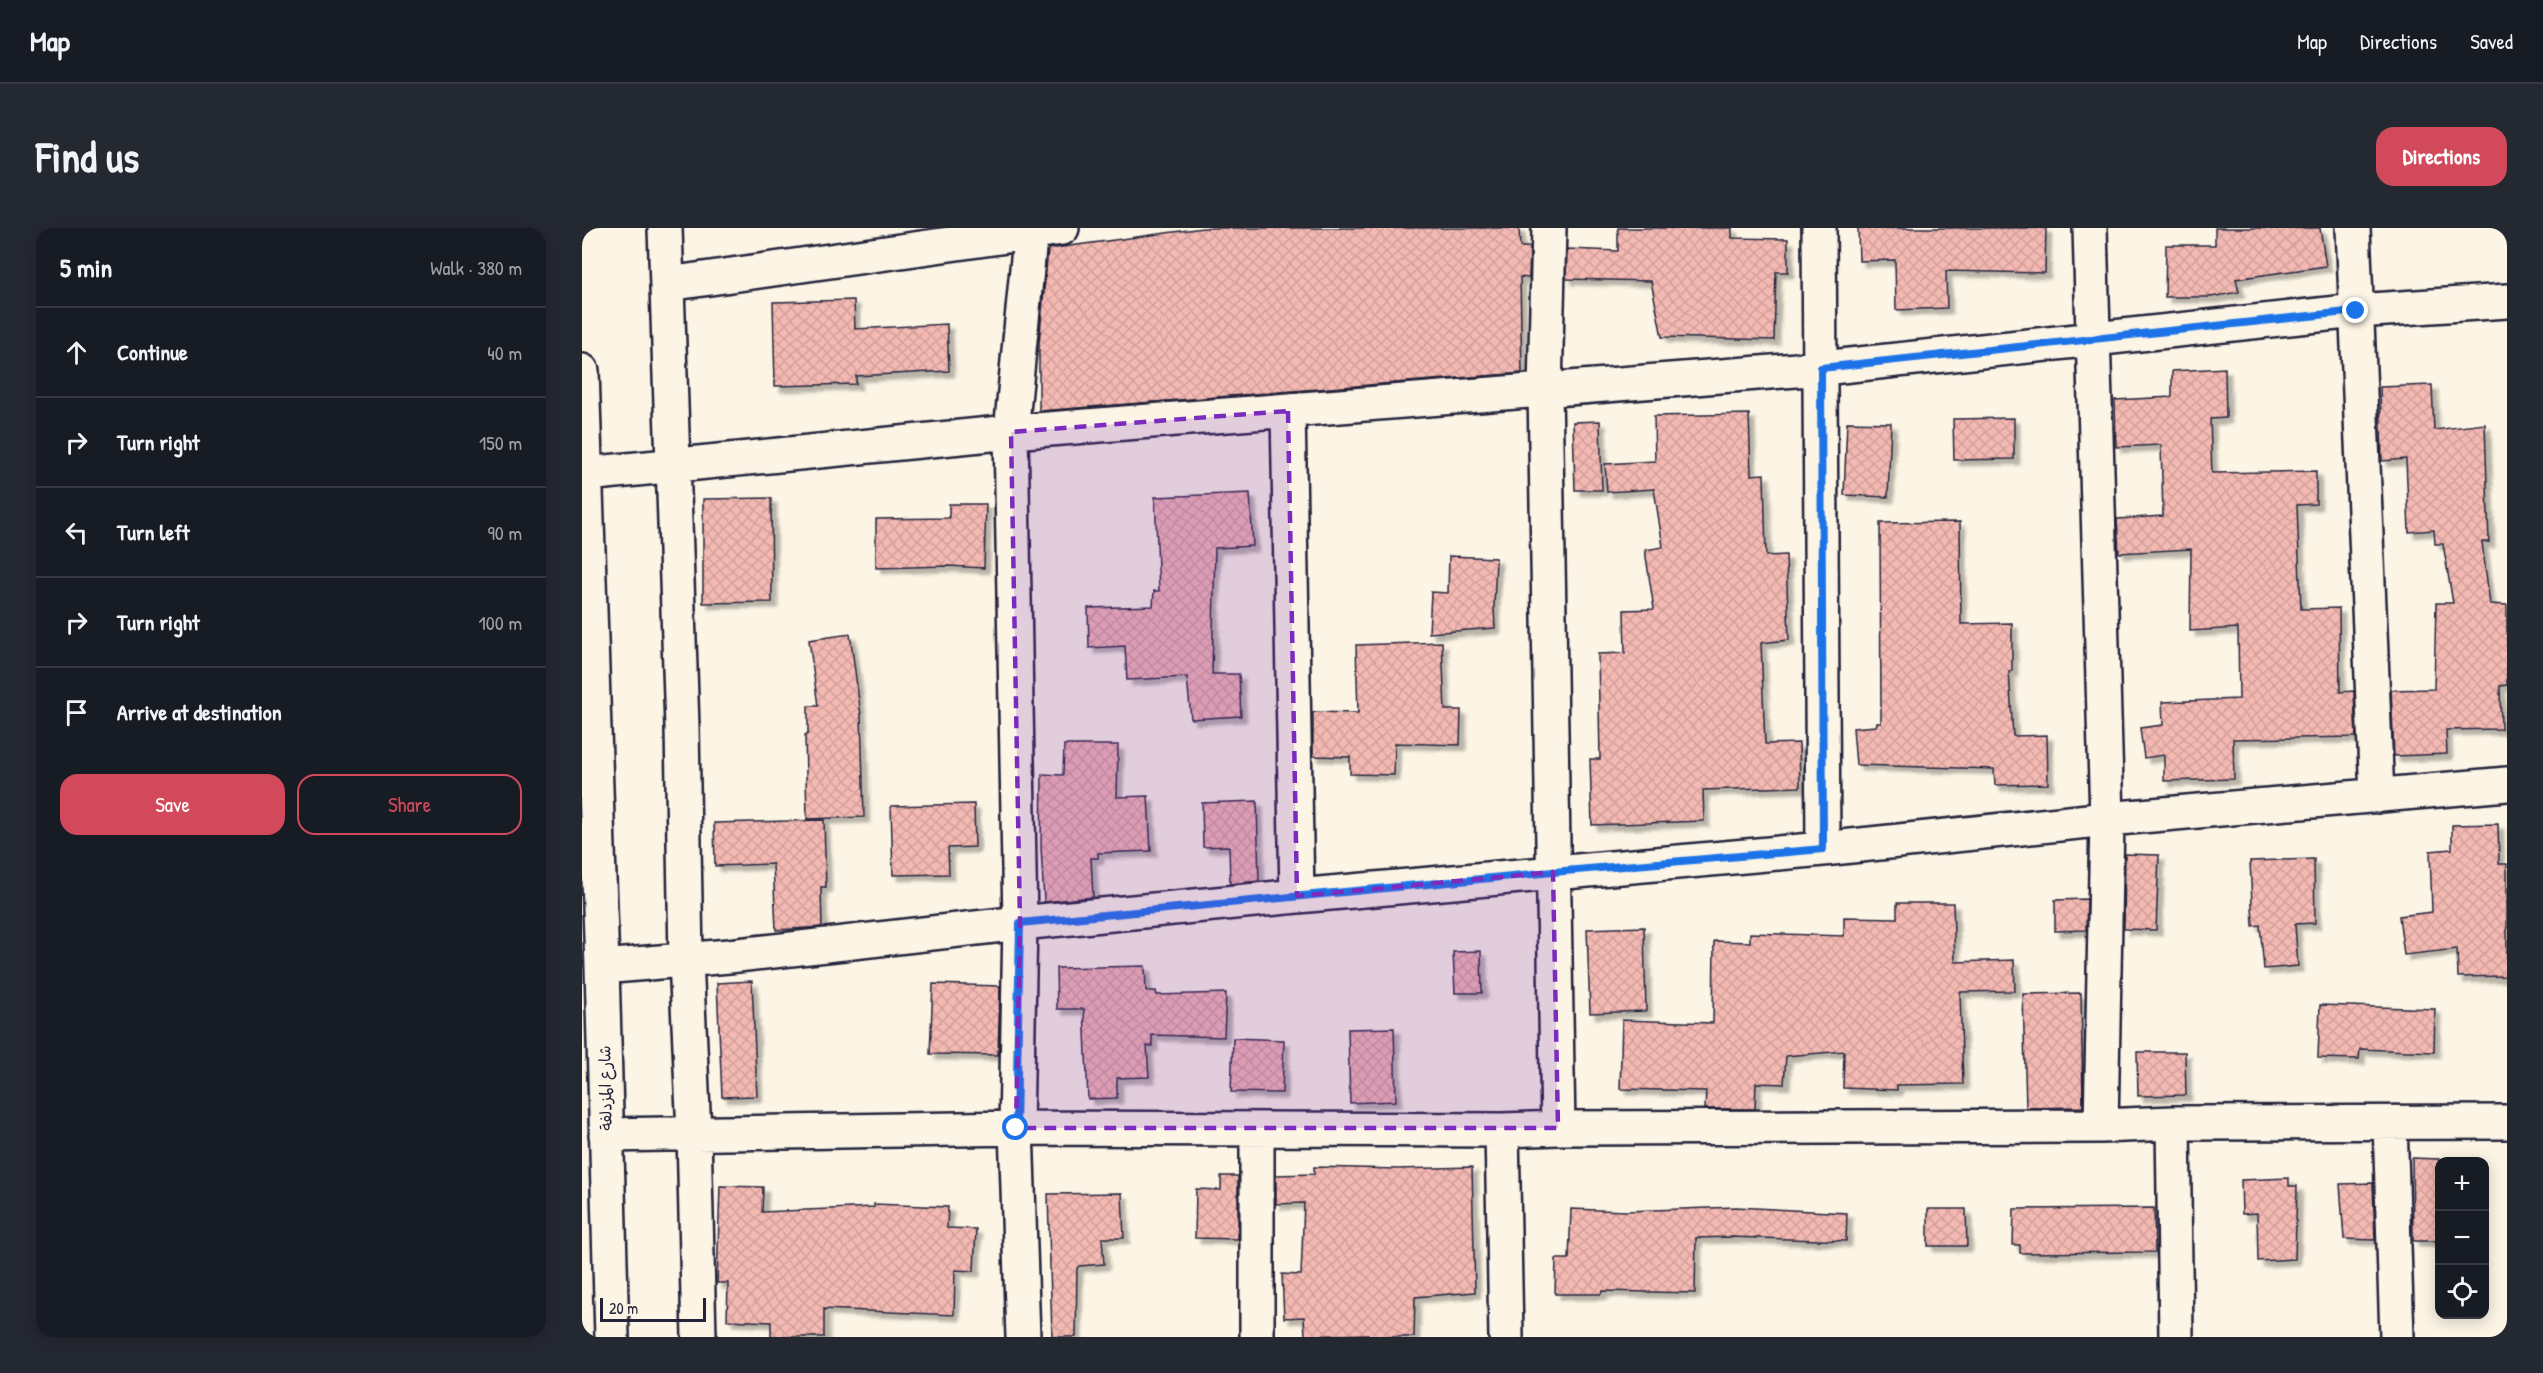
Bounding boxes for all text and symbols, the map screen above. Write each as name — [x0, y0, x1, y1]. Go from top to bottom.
text: Map — [30, 22, 70, 60]
text: Map — [2297, 27, 2327, 56]
text: Directions — [2360, 27, 2437, 56]
text: Saved — [2470, 27, 2513, 56]
button: Directions — [2376, 127, 2507, 186]
text: Find us — [36, 128, 139, 185]
text: 5 min — [60, 250, 112, 285]
text: Walk · 380 m — [430, 254, 522, 281]
route end — [2342, 297, 2368, 323]
icon: ahead — [60, 336, 93, 369]
text: Continue — [117, 337, 188, 367]
text: 40 m — [487, 339, 522, 366]
icon: right — [60, 426, 93, 459]
text: Turn right — [117, 427, 200, 457]
text: 150 m — [479, 429, 522, 456]
icon: left — [60, 516, 93, 549]
text: Turn left — [117, 517, 190, 547]
text: 90 m — [488, 519, 522, 546]
icon: right — [60, 606, 93, 639]
text: Turn right — [117, 607, 200, 637]
text: 100 m — [479, 609, 522, 636]
icon: arrive — [60, 696, 93, 729]
text: Arrive at destination — [117, 697, 282, 727]
button: Save — [60, 774, 285, 835]
button: Share — [297, 774, 522, 835]
street label: شارع المزدلفة — [593, 1045, 618, 1131]
route start — [1002, 1114, 1028, 1140]
map controls — [2435, 1157, 2489, 1319]
button: + — [2435, 1157, 2489, 1211]
button: − — [2435, 1211, 2489, 1265]
button: locate — [2435, 1265, 2489, 1319]
scale bar — [600, 1295, 706, 1322]
text: 20 m — [609, 1297, 638, 1319]

